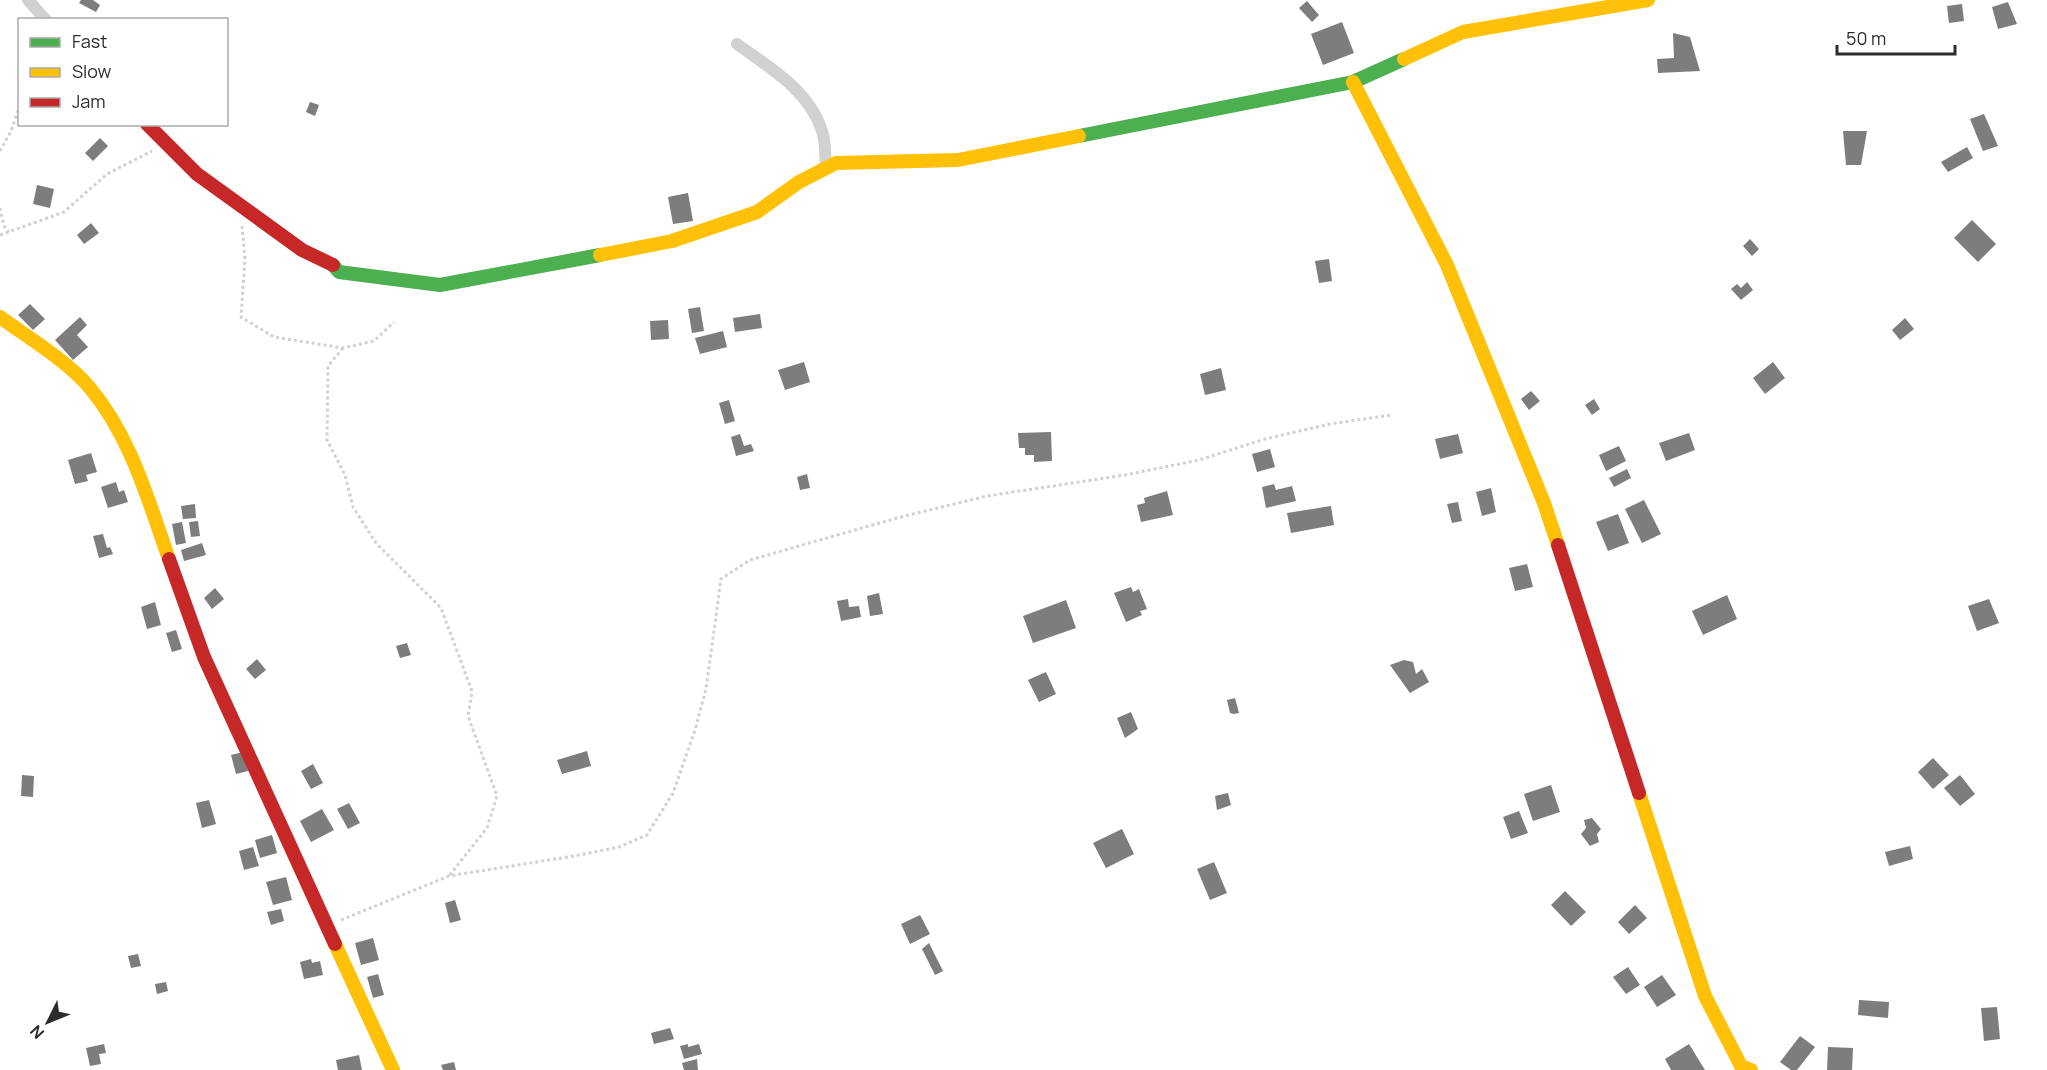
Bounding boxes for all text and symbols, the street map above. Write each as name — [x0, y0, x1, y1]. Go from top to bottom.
legend — [18, 18, 228, 126]
scale bar — [1837, 18, 1956, 56]
text: 50 m — [1846, 26, 1886, 50]
text: Fast — [72, 29, 107, 53]
text: Slow — [72, 59, 112, 83]
text: Jam — [72, 89, 106, 113]
north arrow — [18, 992, 78, 1052]
text: N — [25, 1021, 49, 1044]

